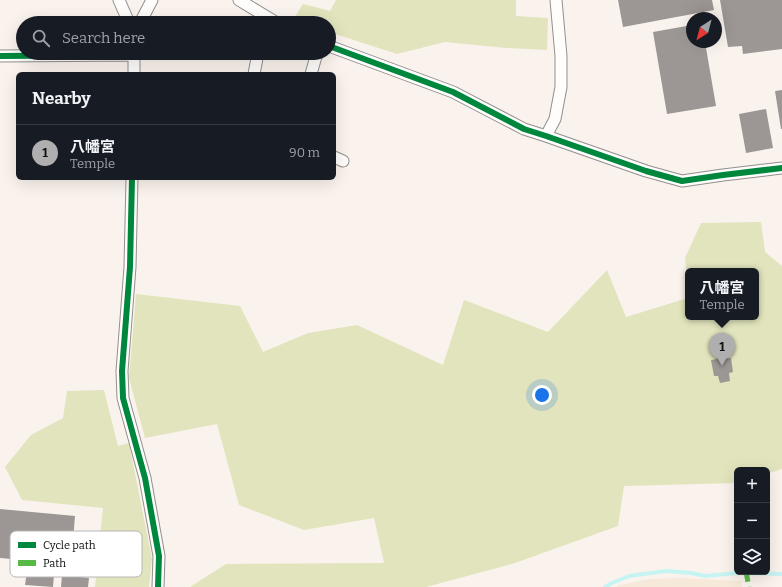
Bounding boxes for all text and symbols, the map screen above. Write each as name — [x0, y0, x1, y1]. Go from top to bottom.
north arrow — [686, 12, 722, 48]
search box — [16, 16, 336, 60]
icon: search — [30, 27, 52, 49]
text: Search here — [62, 29, 145, 47]
text: Nearby — [32, 88, 91, 109]
text: 八幡宮 — [70, 138, 115, 156]
text: 1 — [42, 145, 48, 160]
text: 90 m — [289, 145, 320, 160]
text: Temple — [70, 156, 115, 171]
popup — [685, 268, 759, 320]
text: 八幡宮 — [699, 279, 744, 297]
text: Temple — [699, 297, 745, 312]
pin: 1 — [709, 333, 735, 366]
your location — [532, 385, 552, 405]
map controls — [734, 467, 770, 575]
button: + — [734, 467, 770, 503]
button: − — [734, 503, 770, 539]
legend — [10, 531, 142, 577]
text: Cycle path — [43, 539, 96, 552]
button: layers — [734, 539, 770, 575]
text: Path — [43, 557, 66, 570]

